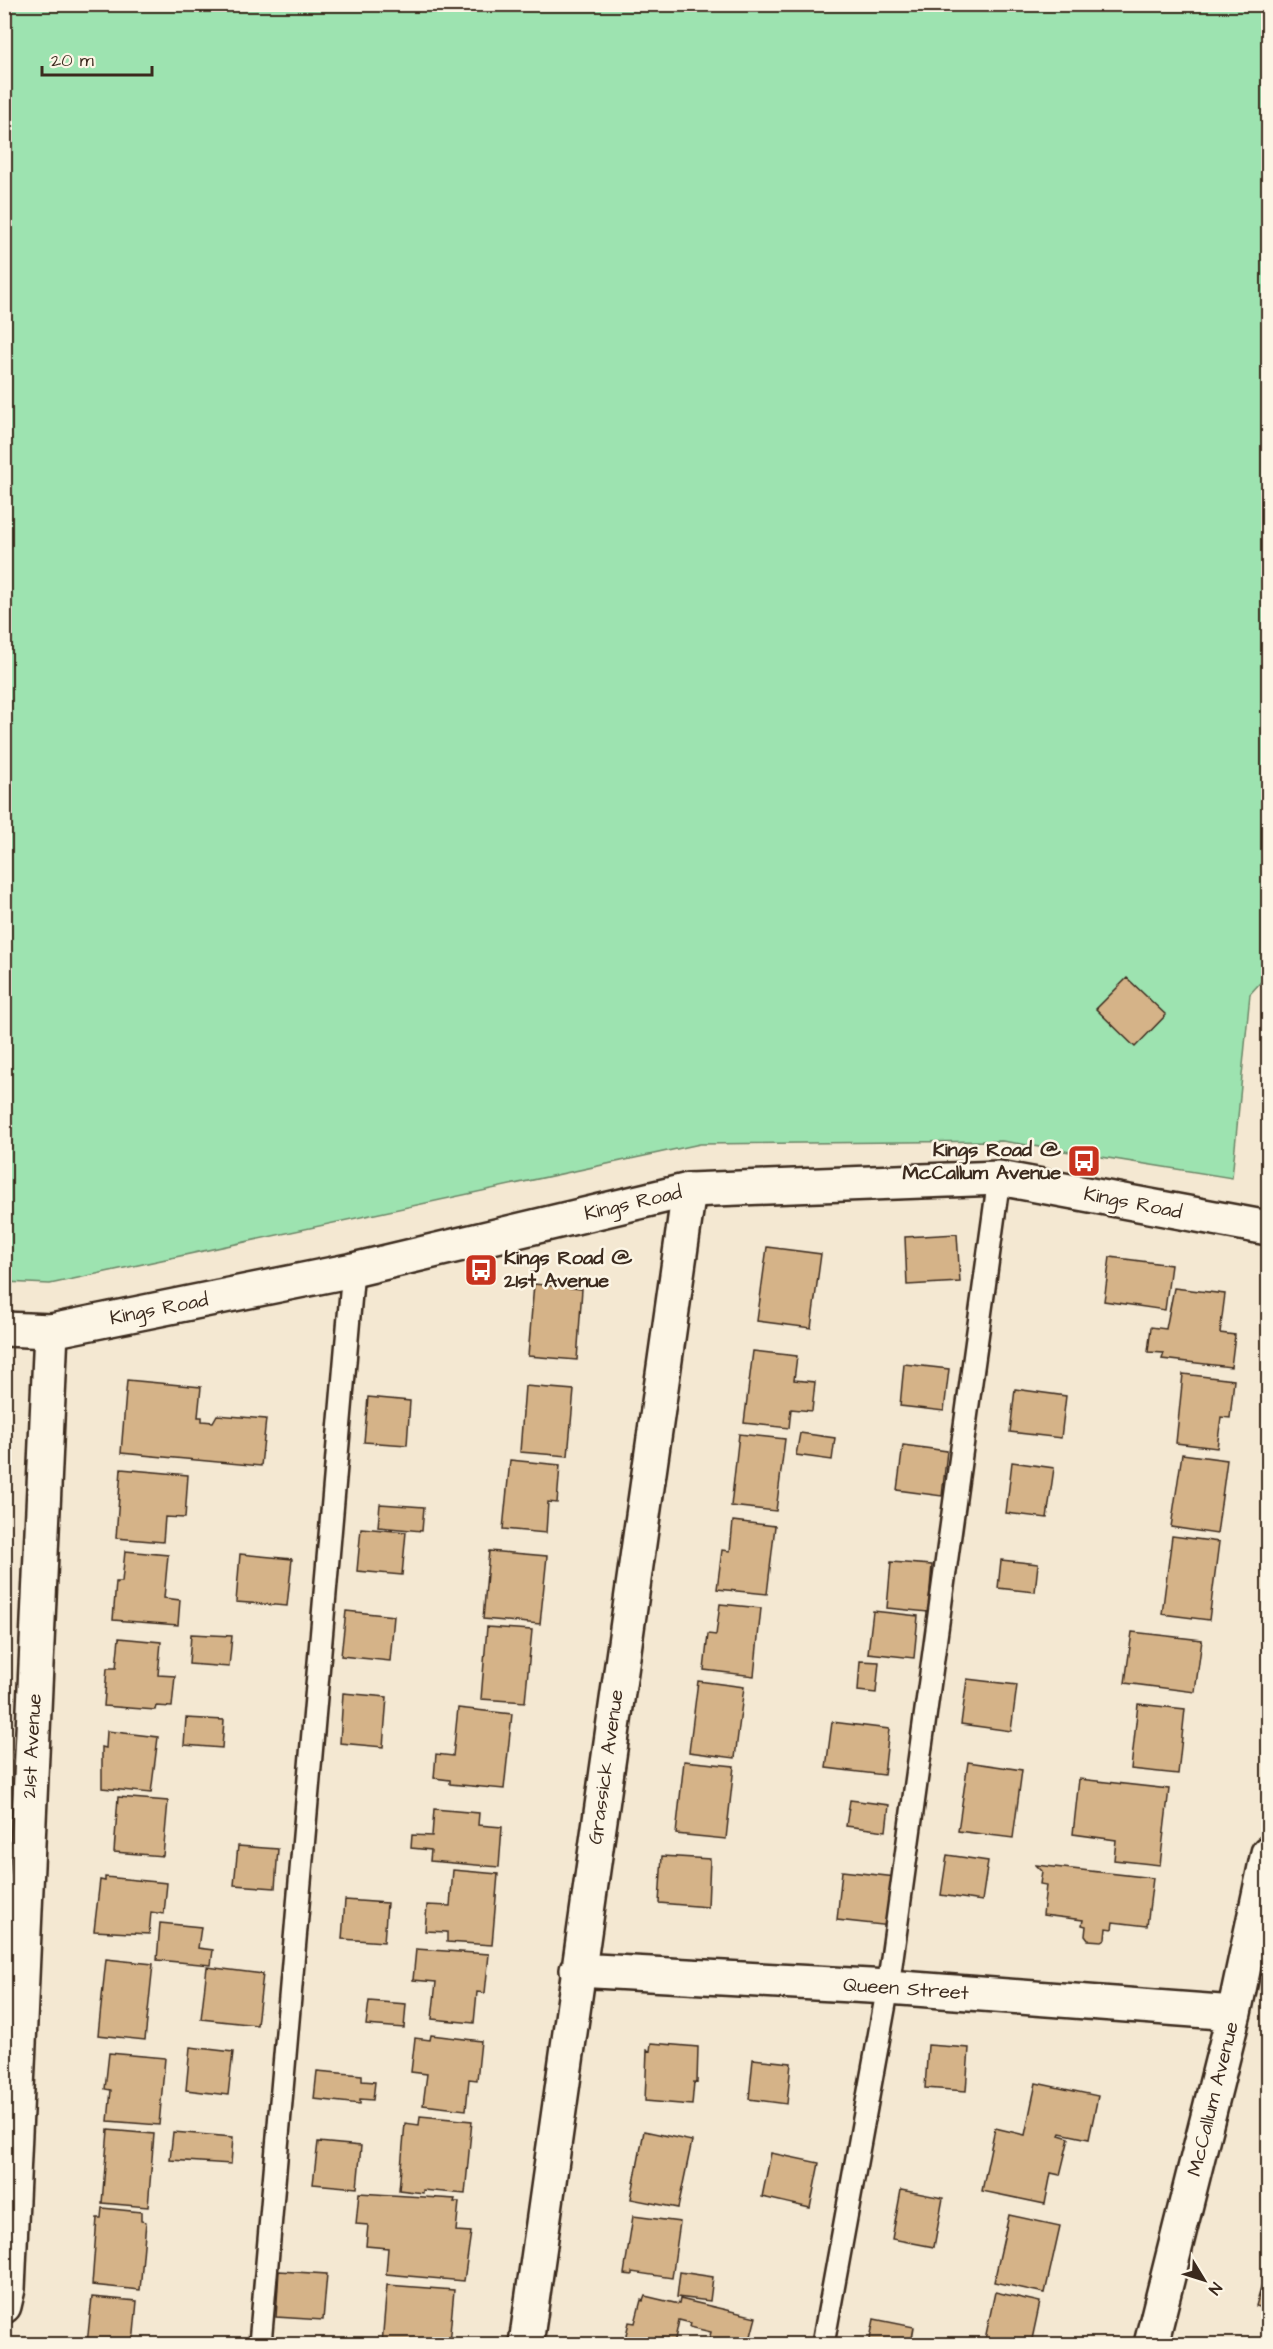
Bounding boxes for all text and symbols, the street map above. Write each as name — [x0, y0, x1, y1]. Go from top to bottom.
scale bar — [42, 39, 152, 77]
text: 20 m — [51, 48, 94, 73]
place label: Kings Road @ McCallum Avenue — [902, 1136, 1061, 1187]
bus stop icon: Kings Road @ McCallum Avenue — [1066, 1143, 1102, 1179]
street label: Kings Road — [581, 1178, 685, 1229]
street label: Kings Road — [1081, 1180, 1184, 1227]
place label: Kings Road @ 21st Avenue — [503, 1244, 632, 1295]
bus stop icon: Kings Road @ 21st Avenue — [463, 1252, 499, 1288]
street label: Kings Road — [108, 1286, 211, 1333]
street label: Grassick Avenue — [581, 1688, 631, 1846]
street label: 21st Avenue — [15, 1693, 49, 1799]
street label: Queen Street — [842, 1971, 970, 2007]
street label: McCallum Avenue — [1180, 2019, 1246, 2179]
north arrow — [1174, 2250, 1234, 2310]
text: N — [1203, 2278, 1227, 2299]

